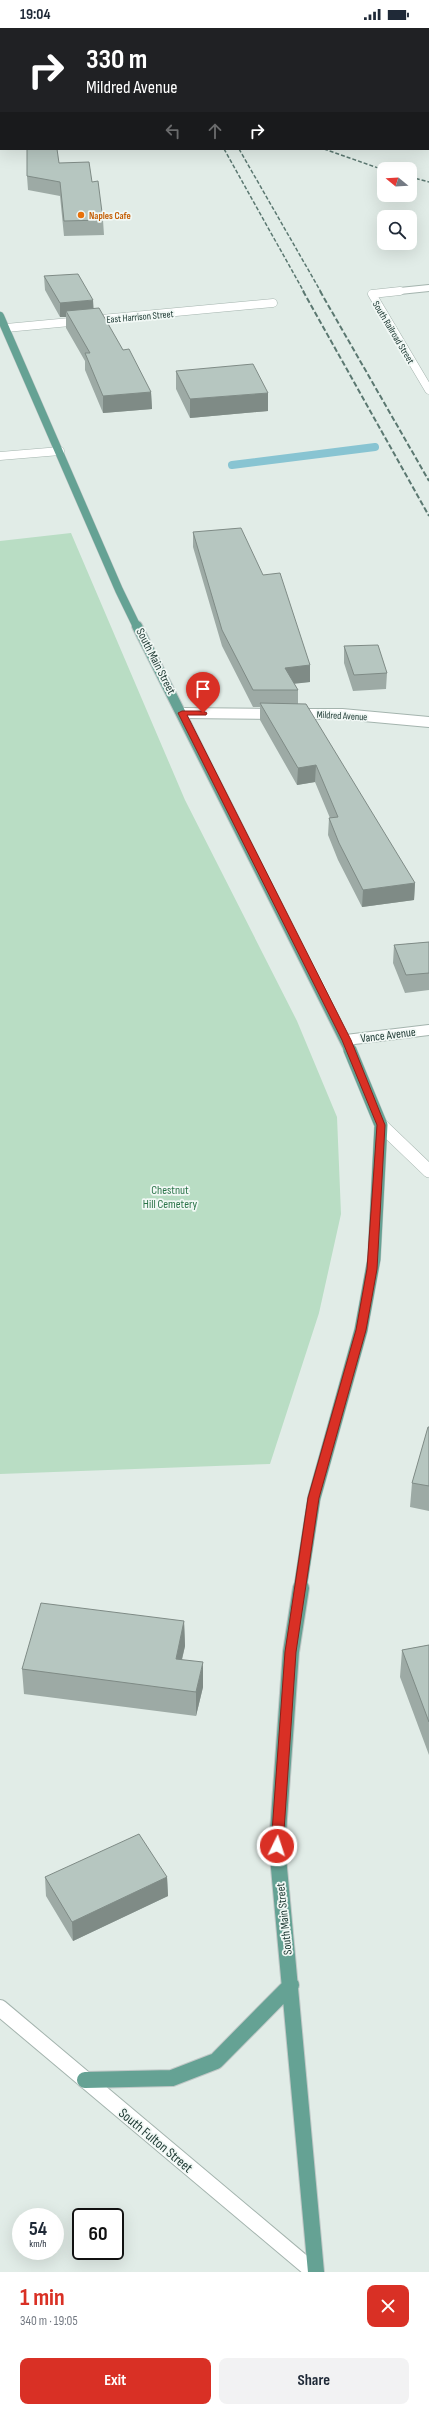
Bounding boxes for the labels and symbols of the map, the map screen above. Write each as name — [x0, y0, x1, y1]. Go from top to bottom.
north arrow — [377, 162, 417, 202]
marker: Naples Cafe — [76, 210, 86, 220]
place label: Naples Cafe — [89, 210, 131, 222]
street label: South Railroad Street — [370, 299, 417, 366]
street label: East Harrison Street — [106, 308, 174, 326]
street label: South Main Street — [132, 626, 179, 697]
pin — [186, 672, 220, 713]
street label: Mildred Avenue — [316, 709, 368, 723]
street label: Vance Avenue — [360, 1025, 417, 1046]
park label: Chestnut Hill Cemetery — [143, 1183, 198, 1212]
position arrow — [256, 1825, 298, 1867]
street label: South Main Street — [273, 1882, 296, 1956]
street label: South Fulton Street — [115, 2104, 196, 2176]
speed limit sign: 60 — [72, 2208, 124, 2260]

